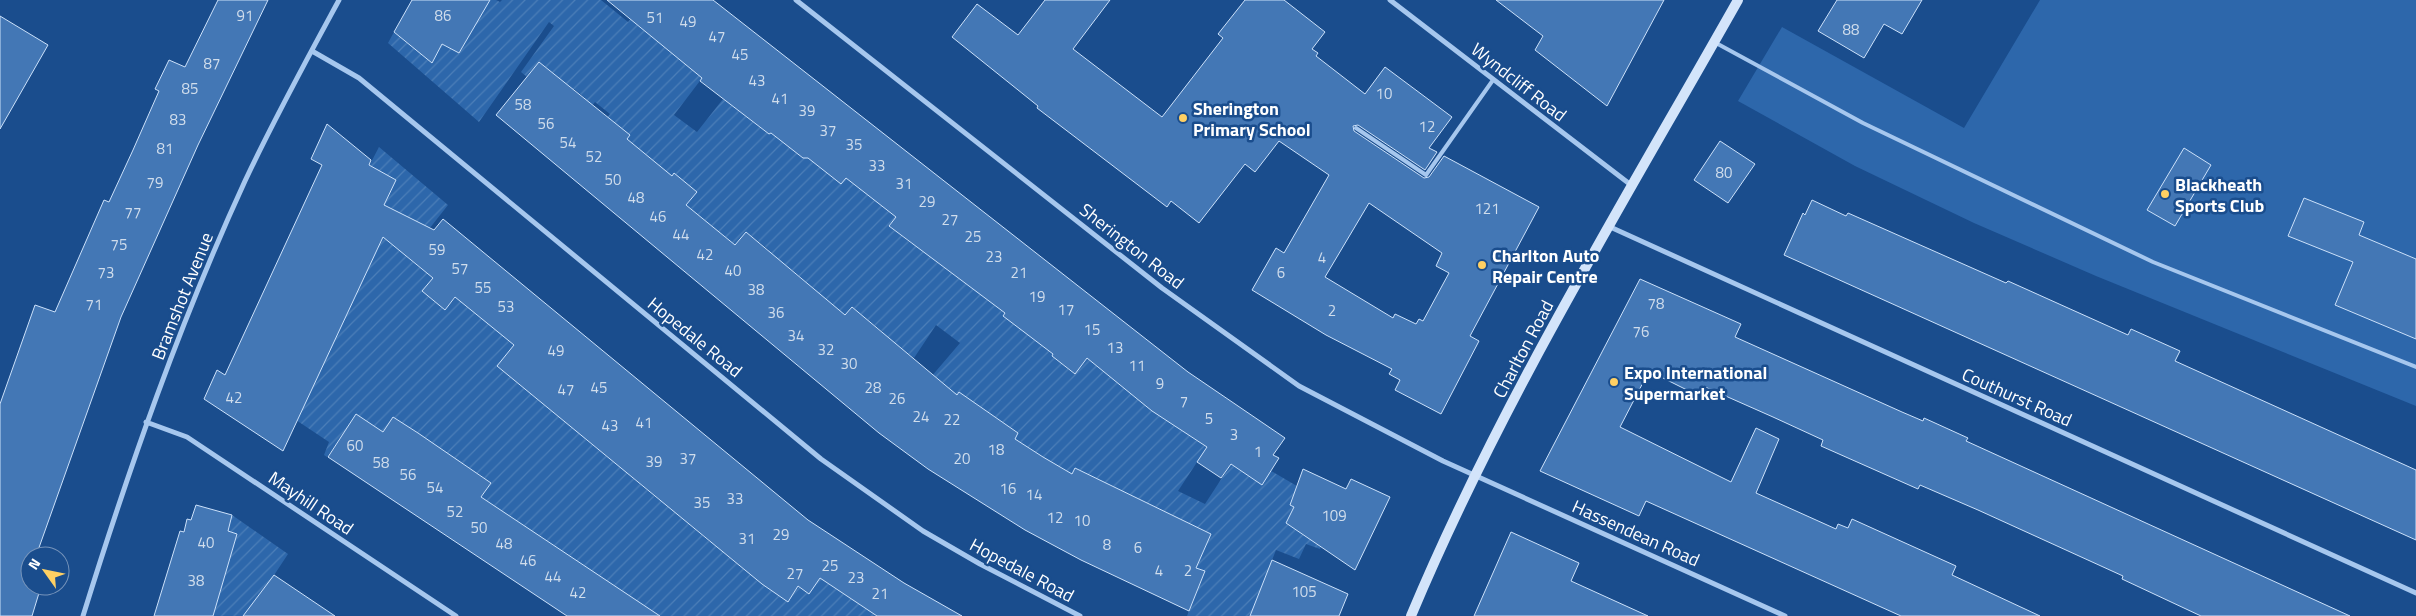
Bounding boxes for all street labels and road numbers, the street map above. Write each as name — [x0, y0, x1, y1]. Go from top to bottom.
street label: Wyndcliff Road — [1466, 36, 1572, 128]
street label: Sherington Road — [1074, 197, 1190, 295]
street label: Bramshot Avenue — [144, 228, 220, 364]
street label: Hopedale Road — [642, 290, 748, 384]
street label: Charlton Road — [1486, 295, 1560, 403]
street label: Couthurst Road — [1958, 361, 2076, 433]
street label: Mayhill Road — [263, 465, 359, 541]
street label: Hassendean Road — [1568, 493, 1704, 573]
street label: Hopedale Road — [965, 531, 1079, 609]

